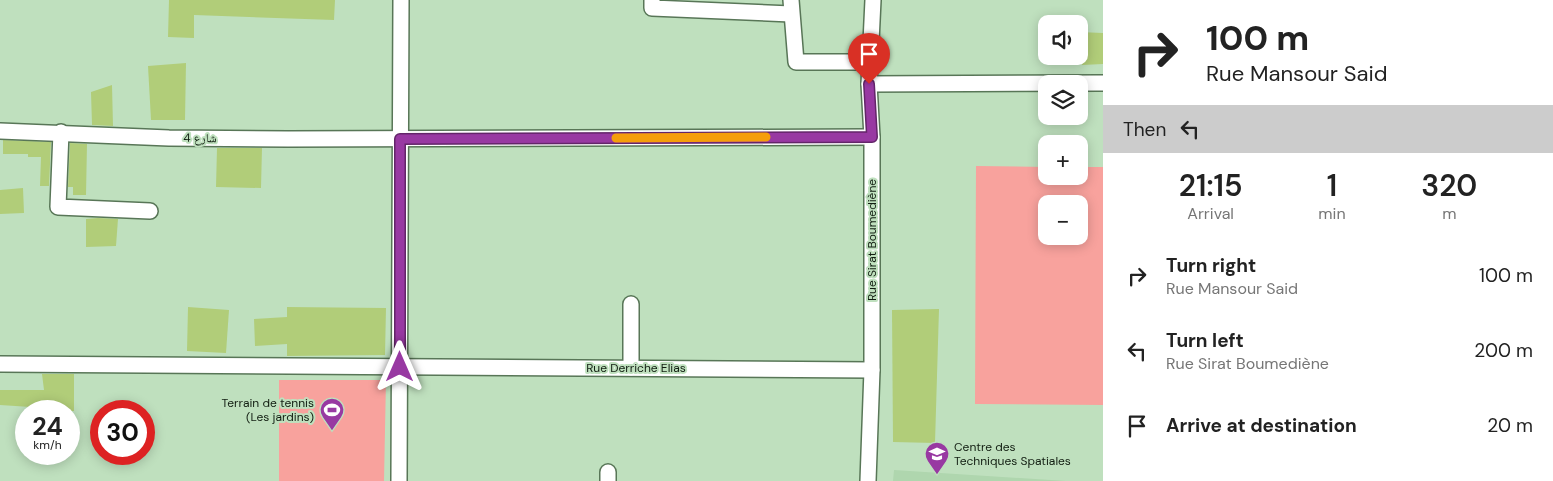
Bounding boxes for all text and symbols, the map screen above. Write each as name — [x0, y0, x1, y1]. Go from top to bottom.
map controls — [1038, 15, 1088, 245]
button: sound — [1038, 15, 1088, 65]
text: 100 m — [1206, 15, 1309, 61]
icon: right — [1123, 20, 1188, 85]
pin — [848, 33, 890, 84]
icon: arrive — [855, 40, 883, 68]
text: Rue Mansour Said — [1206, 59, 1388, 88]
button: layers — [1038, 75, 1088, 125]
icon: left — [1176, 115, 1204, 143]
text: Then — [1123, 117, 1166, 142]
street label: شارع 4 — [183, 130, 217, 146]
button: + — [1038, 135, 1088, 185]
text: 21:15 — [1179, 166, 1243, 205]
text: 1 — [1327, 166, 1337, 205]
text: 320 — [1421, 166, 1477, 205]
street label: Rue Sirat Boumediène — [864, 179, 880, 301]
button: − — [1038, 195, 1088, 245]
text: Arrival — [1187, 203, 1234, 224]
text: min — [1318, 203, 1346, 224]
text: m — [1442, 203, 1456, 224]
text: Turn right — [1166, 253, 1256, 278]
icon: right — [1123, 262, 1151, 290]
text: 100 m — [1479, 263, 1533, 288]
text: Rue Mansour Said — [1166, 278, 1298, 299]
text: Turn left — [1166, 328, 1244, 353]
icon: left — [1123, 337, 1151, 365]
text: 200 m — [1474, 338, 1533, 363]
position arrow — [373, 340, 425, 392]
text: Rue Sirat Boumediène — [1166, 353, 1329, 374]
street label: Rue Derriche Elias — [586, 360, 686, 376]
place label: Terrain de tennis (Les jardins) — [222, 395, 314, 425]
sports icon: Terrain de tennis (Les jardins) — [319, 397, 345, 431]
speed limit sign: 30 — [90, 400, 155, 465]
text: 24 — [32, 410, 63, 443]
icon: arrive — [1123, 412, 1151, 440]
text: Arrive at destination — [1166, 413, 1357, 438]
text: 20 m — [1487, 413, 1533, 438]
text: km/h — [33, 437, 62, 453]
place label: Centre des Techniques Spatiales — [954, 439, 1071, 469]
school or university icon: Centre des Techniques Spatiales — [924, 441, 950, 475]

